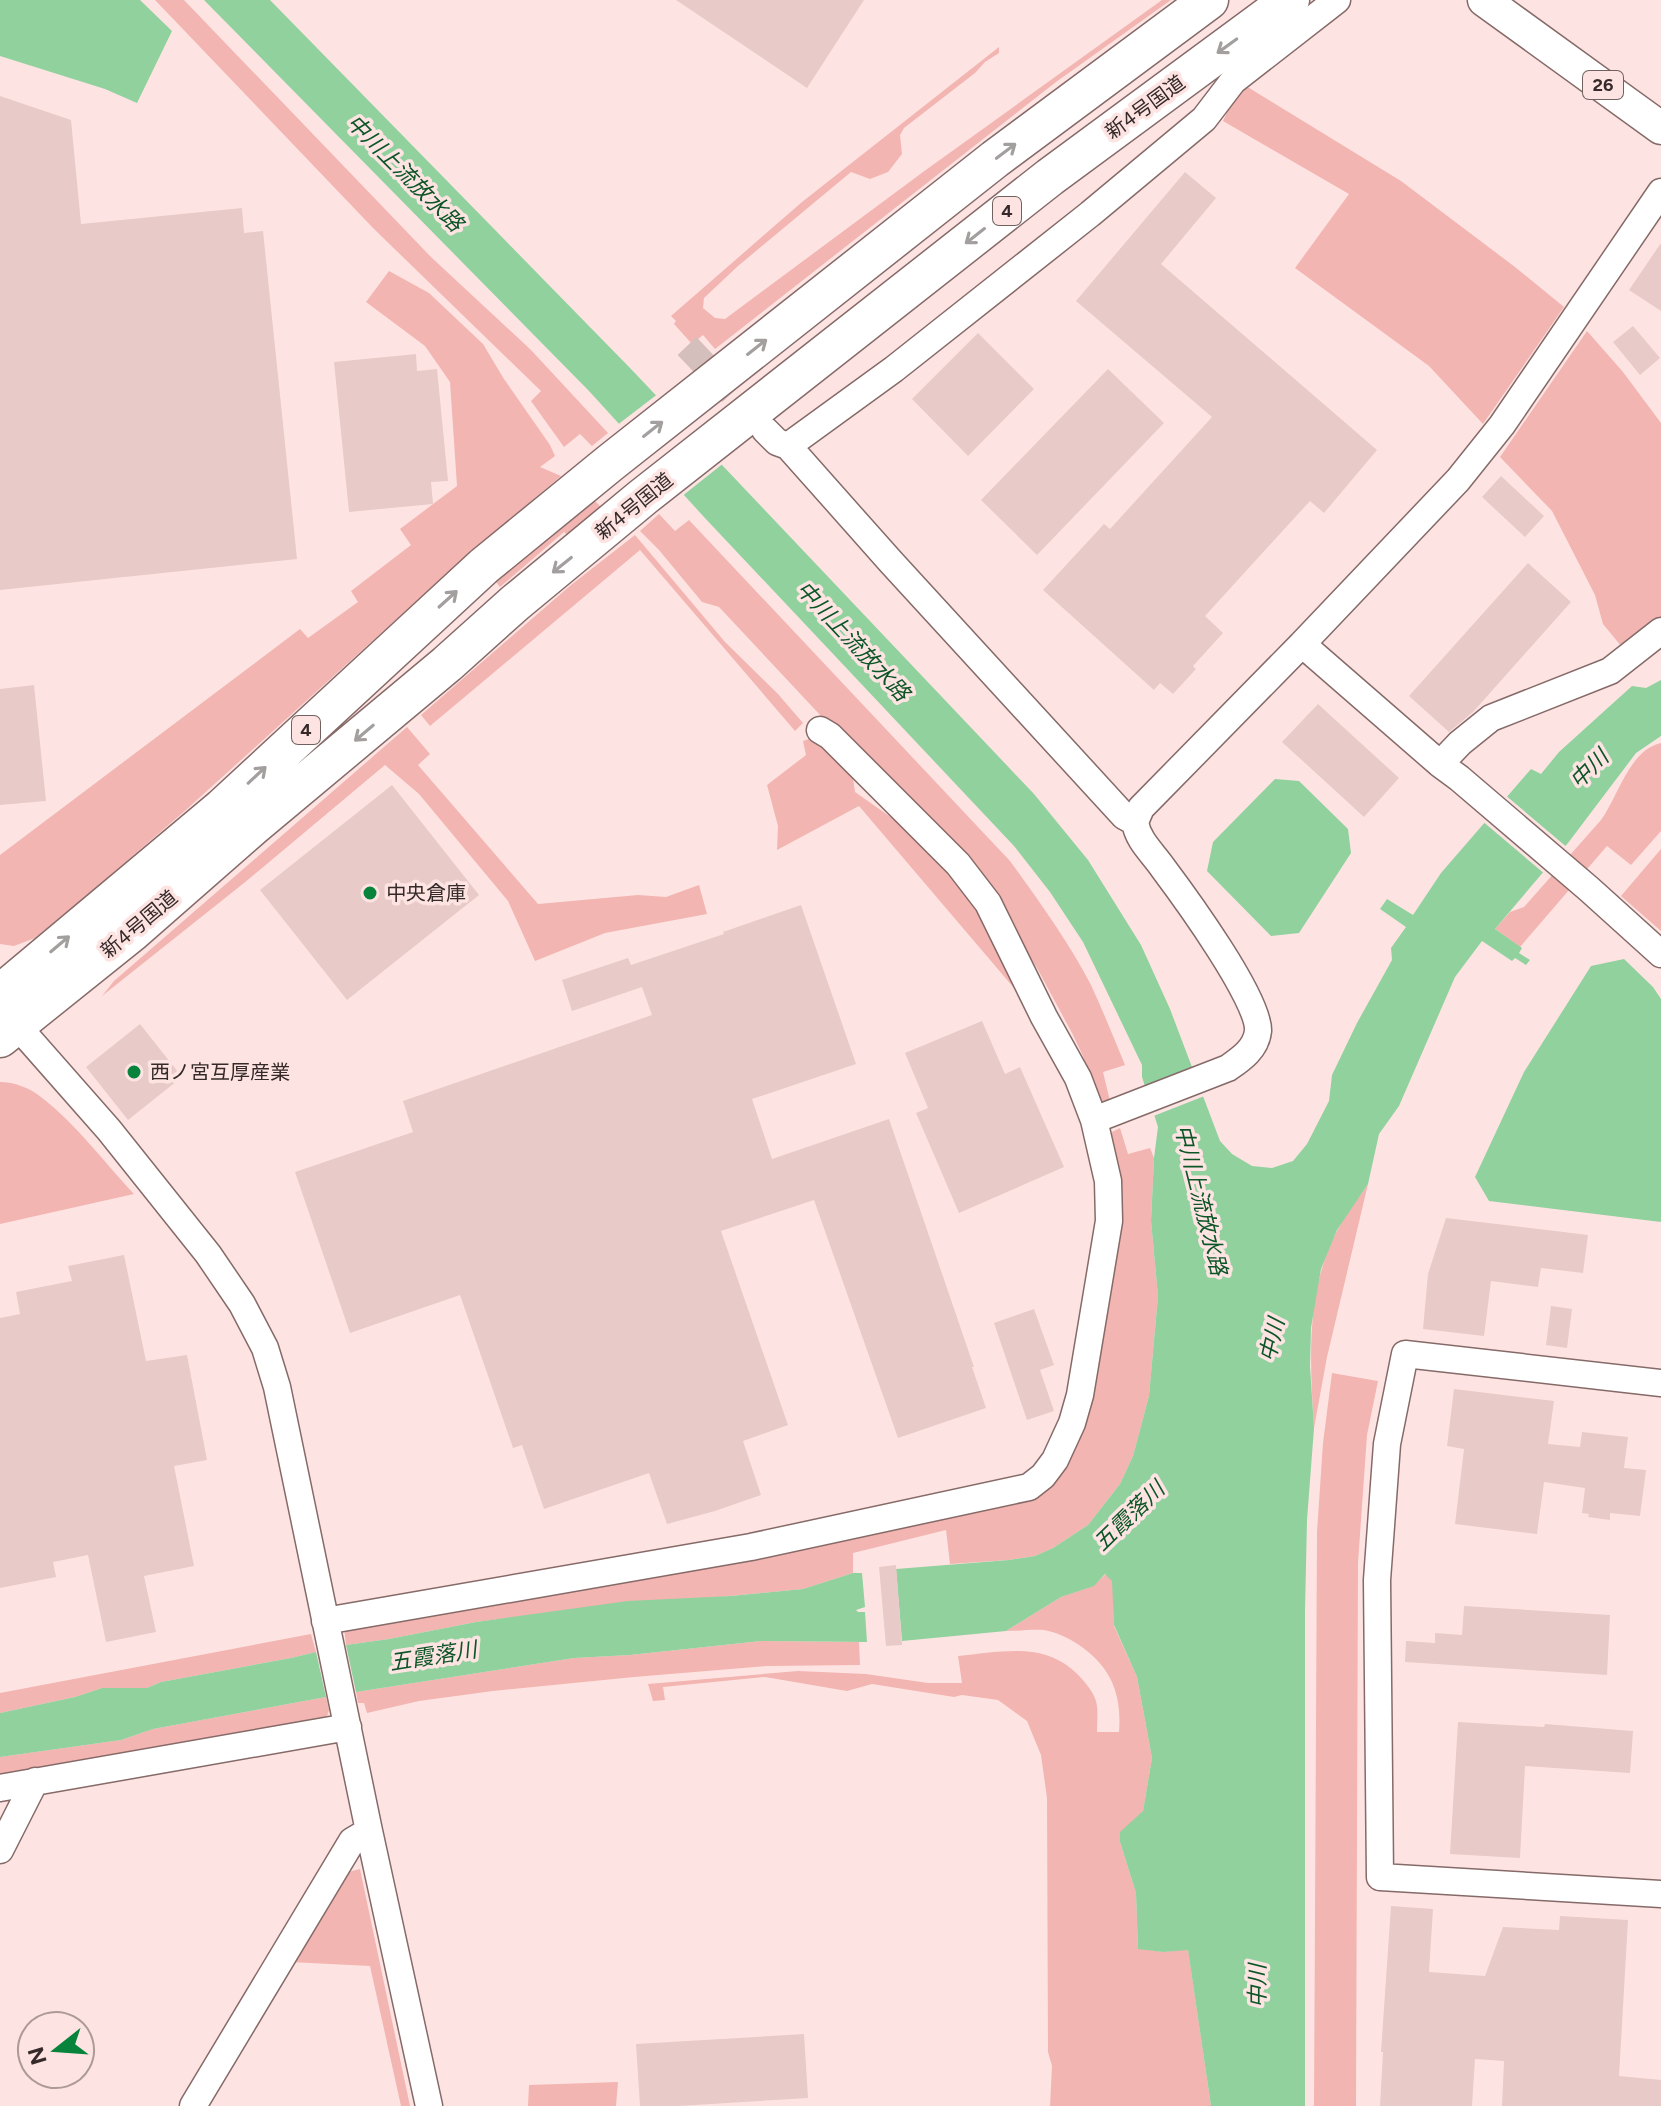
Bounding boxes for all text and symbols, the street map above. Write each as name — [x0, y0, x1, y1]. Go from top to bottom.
one-way arrow — [1217, 38, 1238, 55]
street label: 新4号国道 — [1101, 70, 1189, 144]
road number: 26 — [1583, 71, 1623, 99]
water label: 中川上流放水路 — [341, 109, 470, 238]
one-way arrow — [994, 143, 1016, 159]
road number: 4 — [993, 197, 1021, 225]
one-way arrow — [965, 228, 986, 245]
one-way arrow — [746, 338, 767, 355]
one-way arrow — [642, 420, 663, 438]
street label: 新4号国道 — [591, 468, 677, 544]
one-way arrow — [552, 556, 572, 574]
water label: 中川上流放水路 — [791, 575, 917, 708]
one-way arrow — [438, 590, 458, 608]
road number: 4 — [292, 716, 320, 744]
one-way arrow — [354, 724, 374, 742]
water label: 中川 — [1564, 742, 1616, 794]
one-way arrow — [247, 767, 267, 785]
place label: 中央倉庫 — [386, 881, 466, 905]
marker: 中央倉庫 — [361, 884, 379, 902]
street label: 新4号国道 — [96, 885, 182, 963]
one-way arrow — [49, 935, 69, 953]
place label: 西ノ宮互厚産業 — [150, 1060, 290, 1084]
marker: 西ノ宮互厚産業 — [125, 1063, 143, 1081]
water label: 中川上流放水路 — [1169, 1122, 1233, 1280]
water label: 中川 — [1254, 1314, 1291, 1364]
water label: 五霞落川 — [1088, 1474, 1171, 1556]
water label: 五霞落川 — [387, 1635, 481, 1676]
water label: 中川 — [1244, 1962, 1271, 2008]
north arrow — [16, 2010, 96, 2090]
text: N — [22, 2044, 53, 2068]

